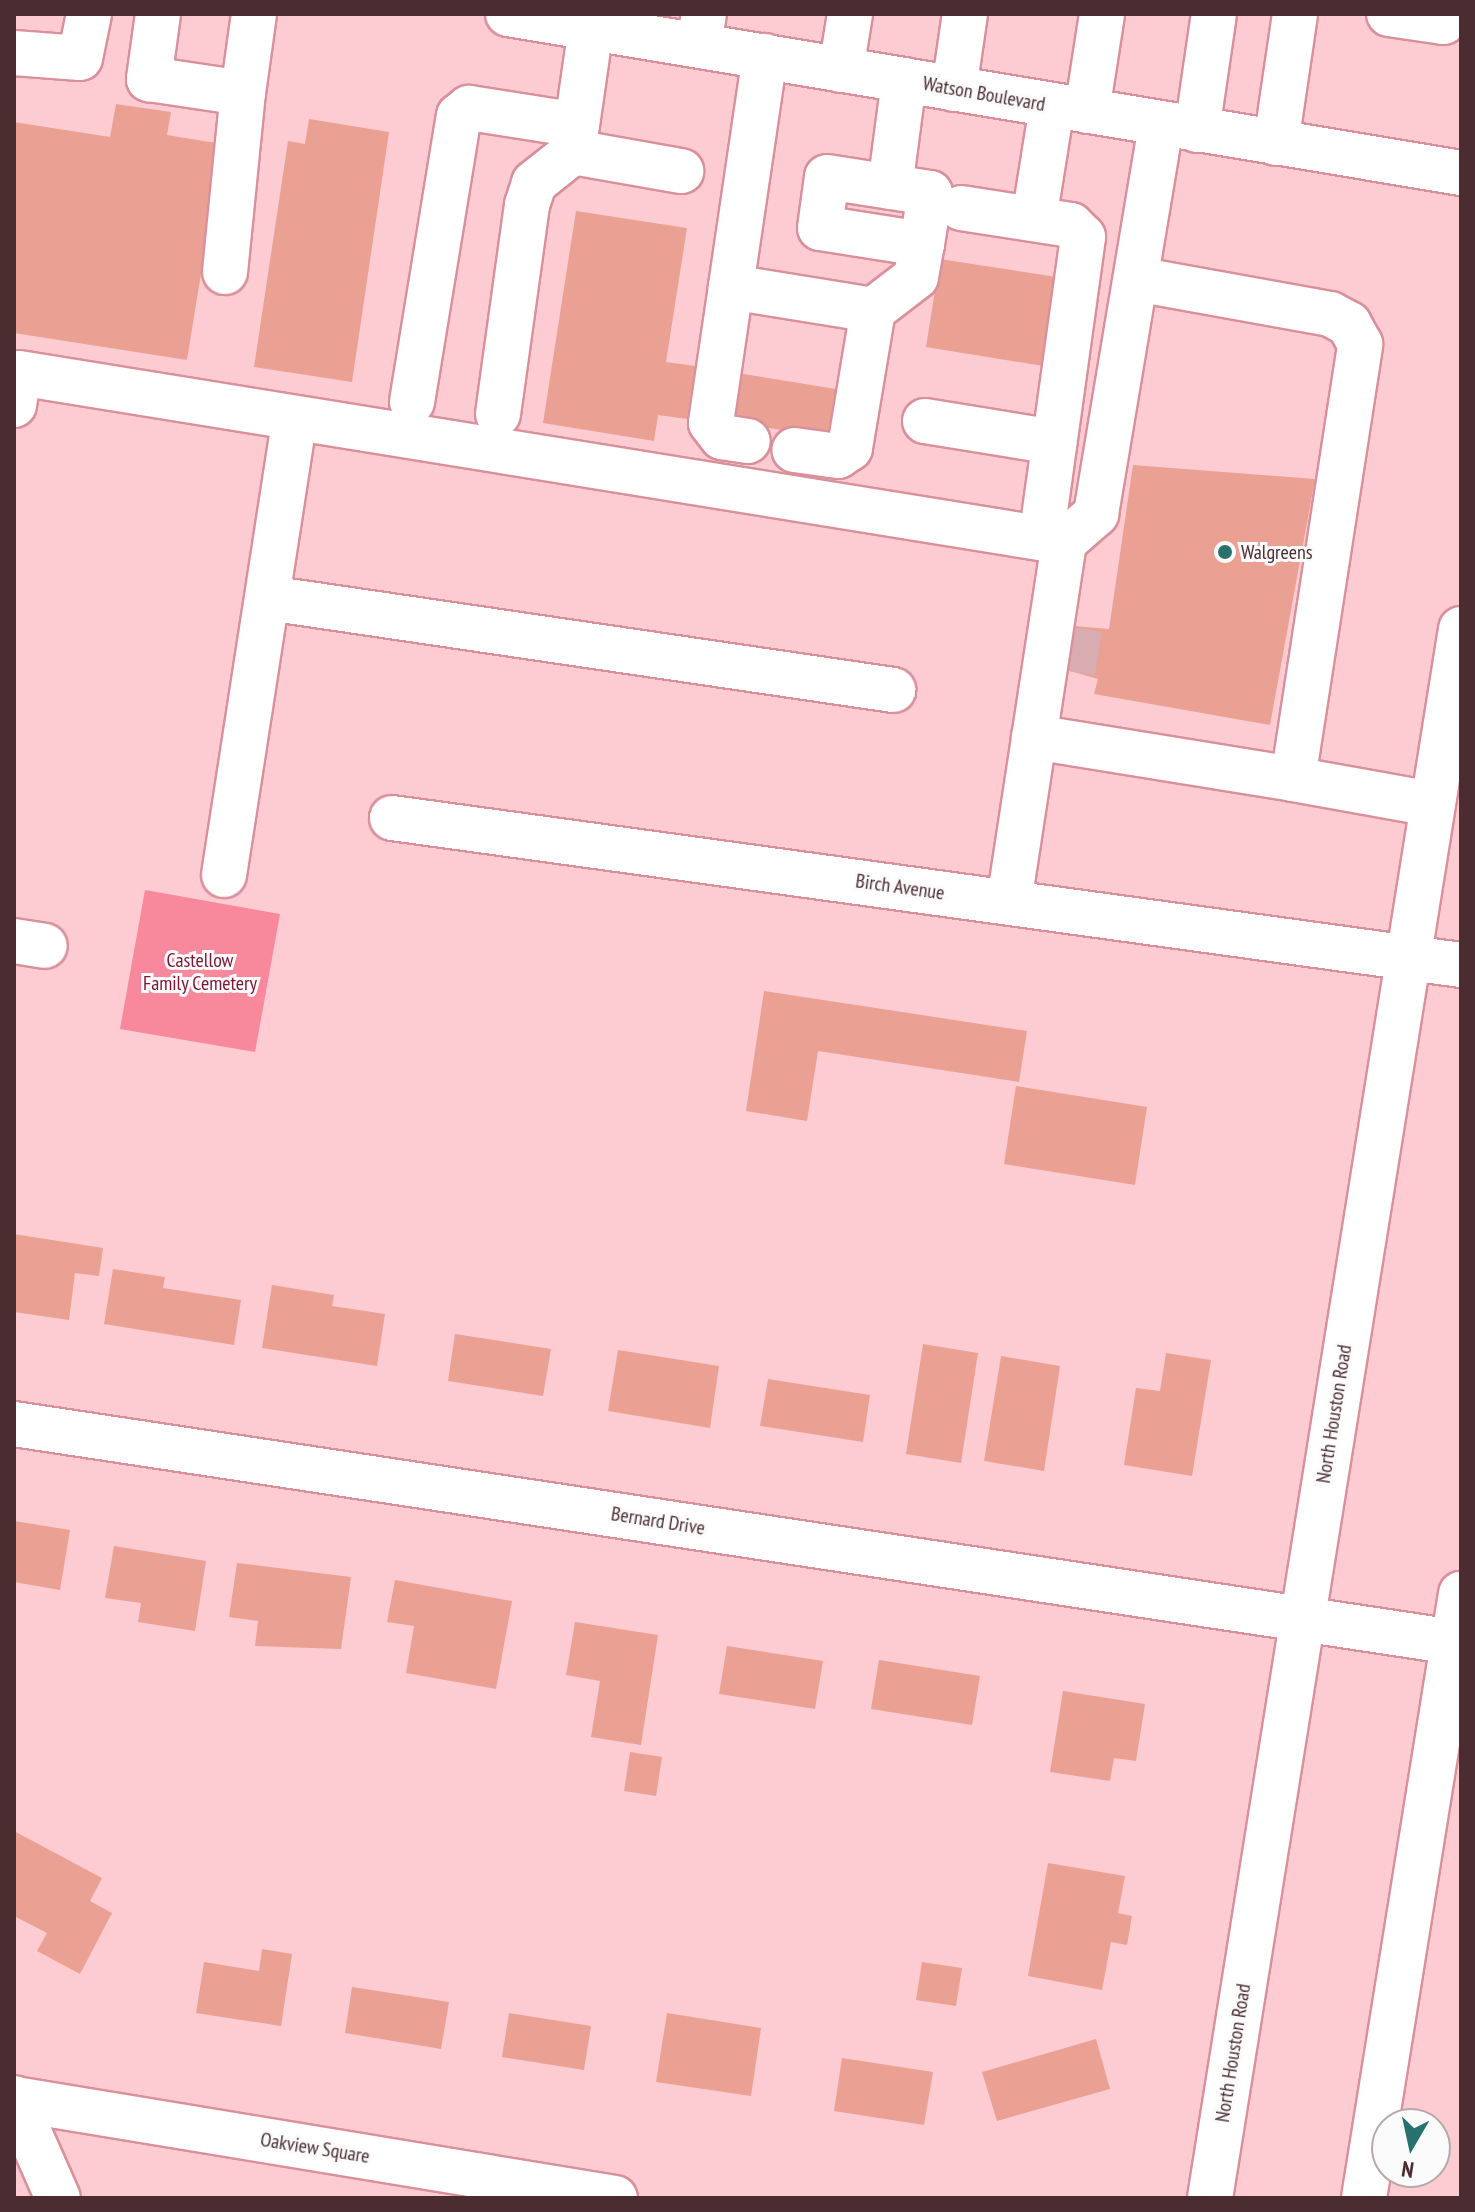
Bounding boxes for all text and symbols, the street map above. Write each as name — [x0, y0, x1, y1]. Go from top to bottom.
street label: Watson Boulevard — [921, 71, 1047, 117]
place label: Walgreens — [1241, 540, 1312, 564]
marker: Walgreens — [1216, 543, 1234, 561]
street label: Birch Avenue — [854, 869, 946, 905]
park label: Castellow Family Cemetery — [143, 948, 257, 995]
street label: North Houston Road — [1311, 1343, 1357, 1485]
street label: Bernard Drive — [609, 1502, 707, 1540]
street label: North Houston Road — [1210, 1982, 1256, 2124]
north arrow — [1371, 2108, 1451, 2188]
street label: Oakview Square — [259, 2127, 371, 2169]
text: N — [1400, 2155, 1416, 2184]

